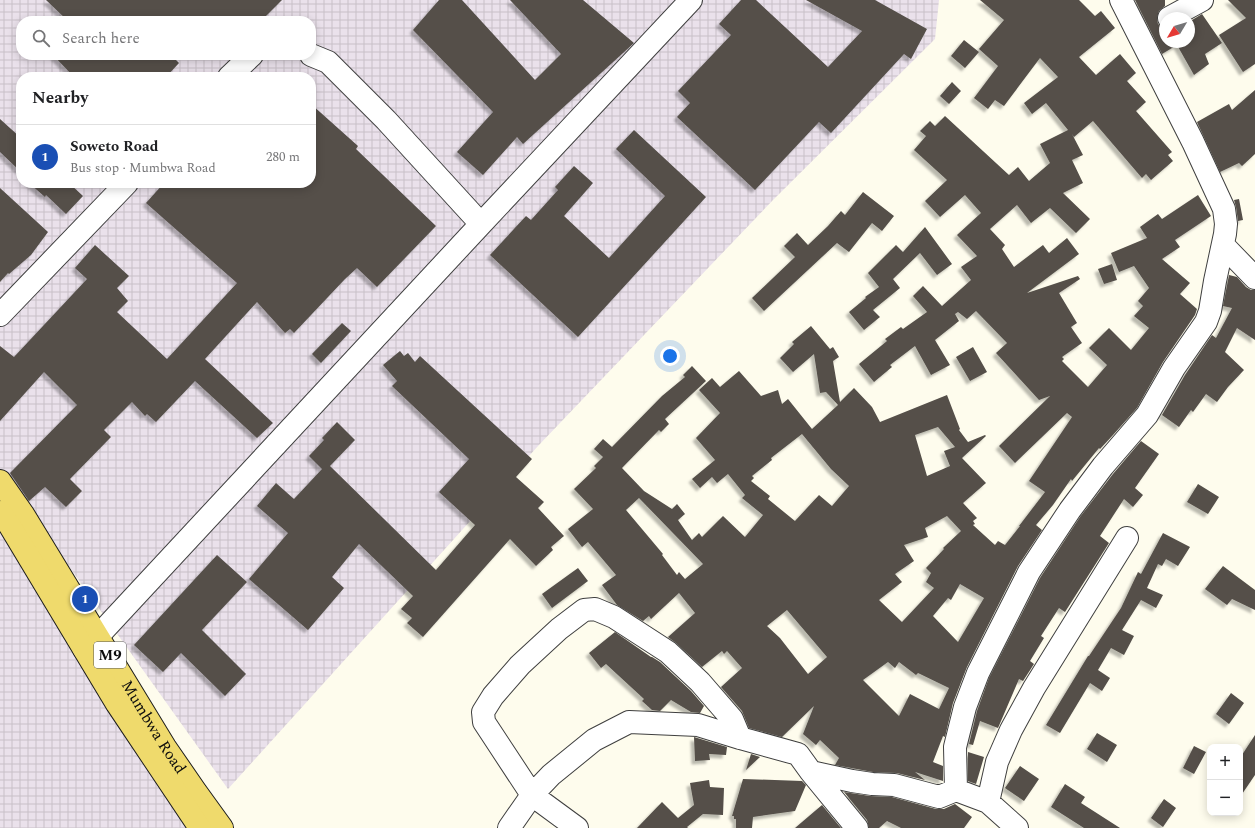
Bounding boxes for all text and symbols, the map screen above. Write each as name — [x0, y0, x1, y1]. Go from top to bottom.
north arrow — [1159, 12, 1195, 48]
search box — [16, 16, 316, 60]
icon: search — [30, 27, 52, 49]
text: Search here — [62, 27, 140, 50]
text: Nearby — [32, 85, 88, 111]
text: Soweto Road — [70, 135, 159, 158]
text: 1 — [41, 147, 49, 167]
text: 280 m — [266, 147, 300, 167]
text: Bus stop · Mumbwa Road — [70, 158, 216, 178]
your location — [660, 346, 680, 366]
pin: 1 — [72, 584, 98, 614]
road number: M9 — [94, 642, 126, 668]
street label: Mumbwa Road — [115, 675, 192, 779]
map controls — [1207, 744, 1243, 816]
button: + — [1207, 744, 1243, 780]
button: − — [1207, 780, 1243, 816]

